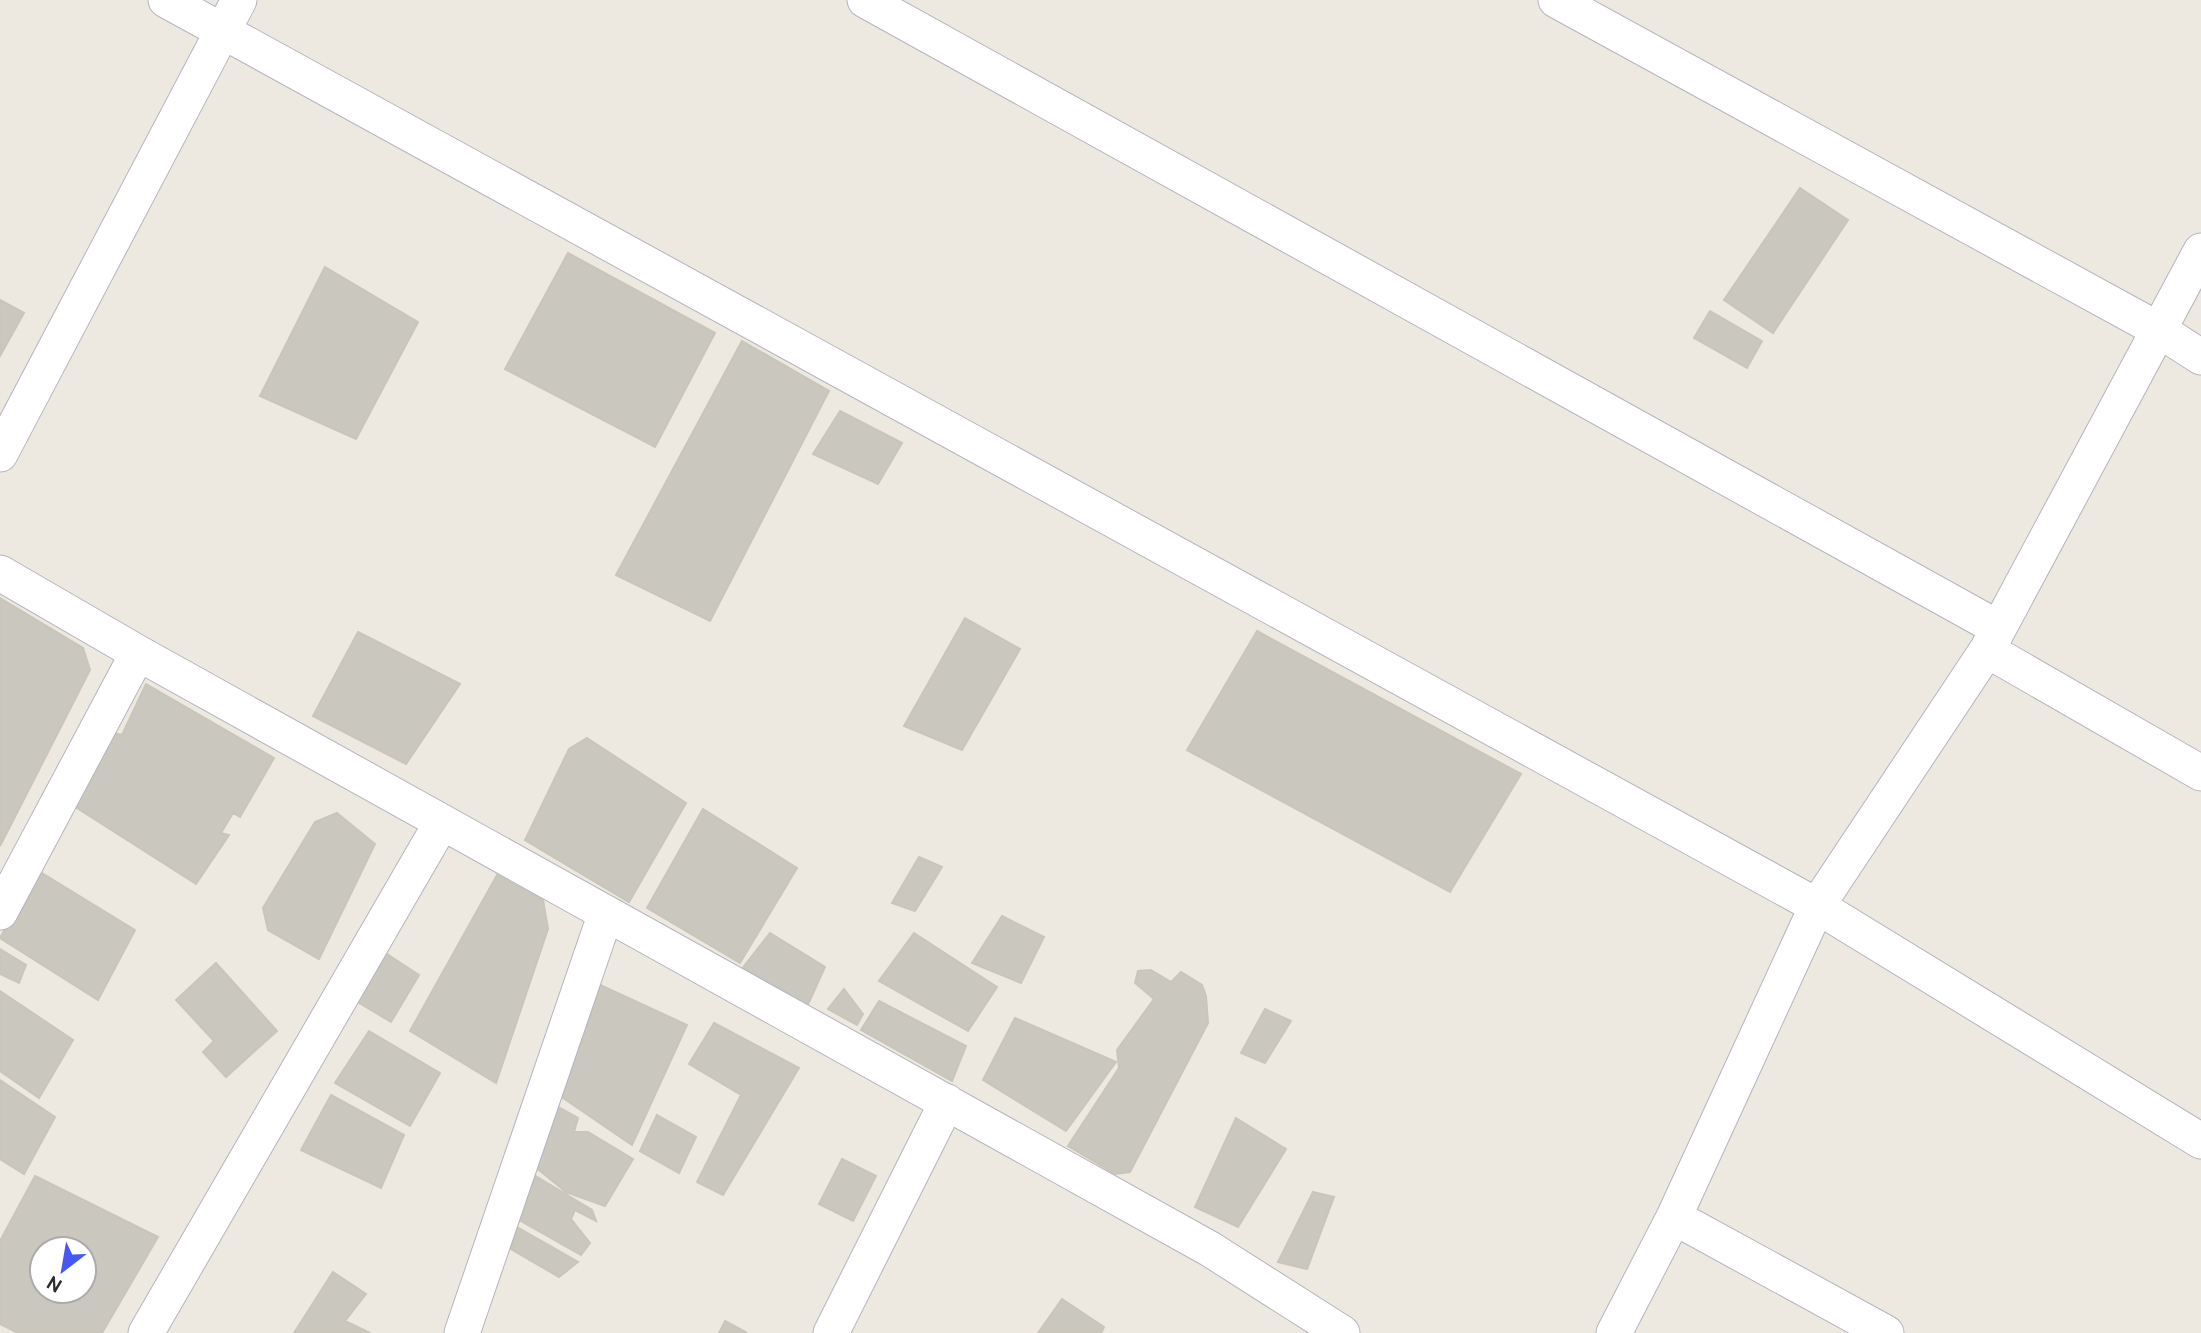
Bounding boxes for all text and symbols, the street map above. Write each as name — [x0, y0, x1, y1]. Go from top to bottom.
north arrow — [28, 1235, 98, 1305]
text: N — [43, 1271, 66, 1297]

